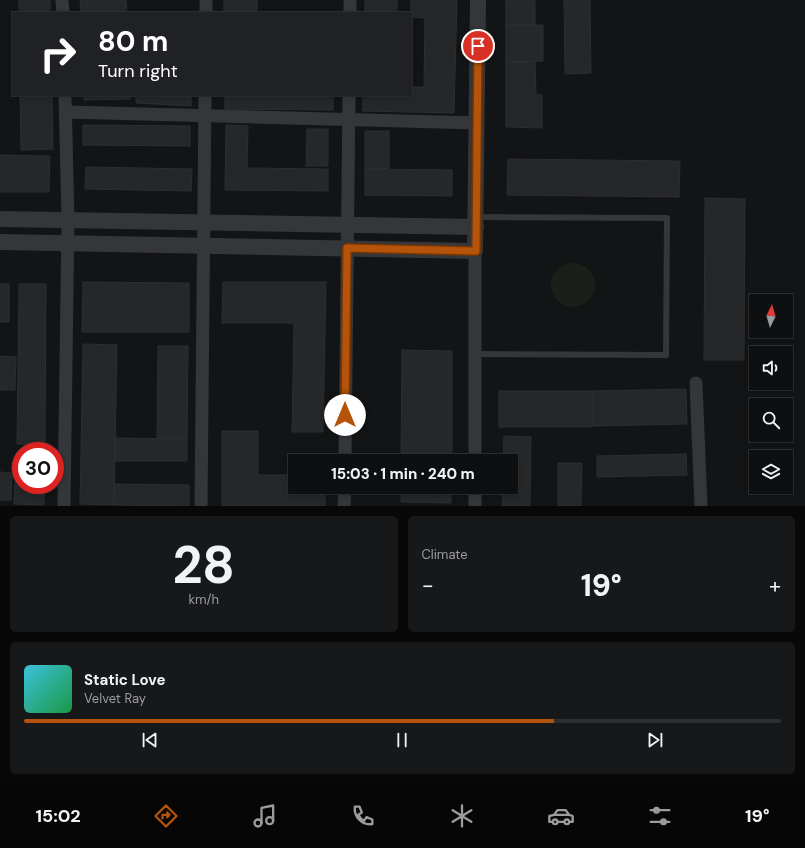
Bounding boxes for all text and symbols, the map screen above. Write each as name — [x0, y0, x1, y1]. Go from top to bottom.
text: 80 m — [98, 23, 168, 60]
icon: right — [32, 28, 84, 80]
pin — [461, 29, 495, 63]
icon: arrive — [467, 35, 489, 57]
text: Turn right — [98, 59, 178, 83]
north arrow — [749, 294, 793, 338]
map controls — [749, 294, 793, 494]
button: sound — [749, 346, 793, 390]
position arrow — [324, 394, 366, 436]
button: search — [749, 398, 793, 442]
speed limit sign: 30 — [12, 442, 64, 494]
button: layers — [749, 450, 793, 494]
text: 15:03 · 1 min · 240 m — [331, 464, 475, 484]
text: 28 — [172, 531, 235, 599]
text: Climate — [422, 546, 468, 563]
text: 19° — [581, 566, 622, 605]
text: − — [422, 571, 434, 600]
text: + — [769, 571, 781, 600]
text: km/h — [188, 591, 219, 608]
text: Static Love — [84, 670, 165, 690]
text: Velvet Ray — [84, 690, 146, 707]
icon: previous — [139, 729, 161, 751]
icon: pause — [391, 729, 413, 751]
icon: next — [644, 729, 666, 751]
icon: directions — [152, 802, 180, 830]
icon: music — [251, 802, 279, 830]
icon: phone — [349, 802, 377, 830]
icon: climate — [448, 802, 476, 830]
icon: car — [547, 802, 575, 830]
icon: filters — [646, 802, 674, 830]
text: 15:02 — [35, 804, 81, 828]
text: 19° — [745, 804, 770, 828]

